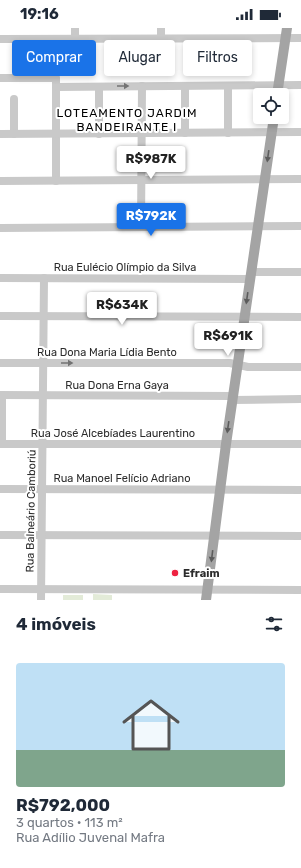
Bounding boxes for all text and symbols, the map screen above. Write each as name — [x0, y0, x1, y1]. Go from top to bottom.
text: 19:16 — [20, 5, 59, 23]
chip: Comprar — [12, 40, 96, 76]
chip: Alugar — [104, 40, 175, 76]
chip: Filtros — [183, 40, 252, 76]
one-way arrow — [117, 83, 130, 89]
map controls — [253, 88, 289, 124]
button: locate — [253, 88, 289, 124]
district label: LOTEAMENTO JARDIM BANDEIRANTE I — [56, 106, 198, 134]
pin: R$987K — [118, 146, 184, 180]
one-way arrow — [265, 150, 271, 162]
text: R$987K — [126, 151, 176, 166]
pin: R$792K — [118, 203, 184, 237]
text: R$792K — [126, 208, 176, 223]
street label: Rua Eulécio Olímpio da Silva — [54, 261, 196, 274]
pin: R$634K — [89, 292, 155, 326]
one-way arrow — [244, 292, 250, 304]
text: R$634K — [96, 297, 148, 312]
pin: R$691K — [195, 323, 261, 357]
text: R$691K — [203, 328, 253, 343]
street label: Rua Dona Maria Lídia Bento — [37, 346, 177, 359]
one-way arrow — [61, 360, 74, 366]
street label: Rua Dona Erna Gaya — [65, 379, 169, 392]
one-way arrow — [225, 421, 231, 433]
street label: Rua José Alcebíades Laurentino — [31, 427, 195, 440]
street label: Rua Balneário Camboriú — [23, 449, 39, 573]
street label: Rua Manoel Felício Adriano — [54, 472, 190, 485]
one-way arrow — [208, 550, 215, 562]
place label: Efraim — [183, 567, 219, 580]
marker: Efraim — [170, 568, 180, 578]
icon: filters — [263, 613, 285, 635]
text: 4 imóveis — [16, 614, 96, 634]
icon: home — [115, 689, 187, 761]
text: R$792,000 — [16, 795, 110, 815]
text: 3 quartos · 113 m² — [16, 815, 123, 830]
text: Rua Adílio Juvenal Mafra — [16, 830, 165, 845]

